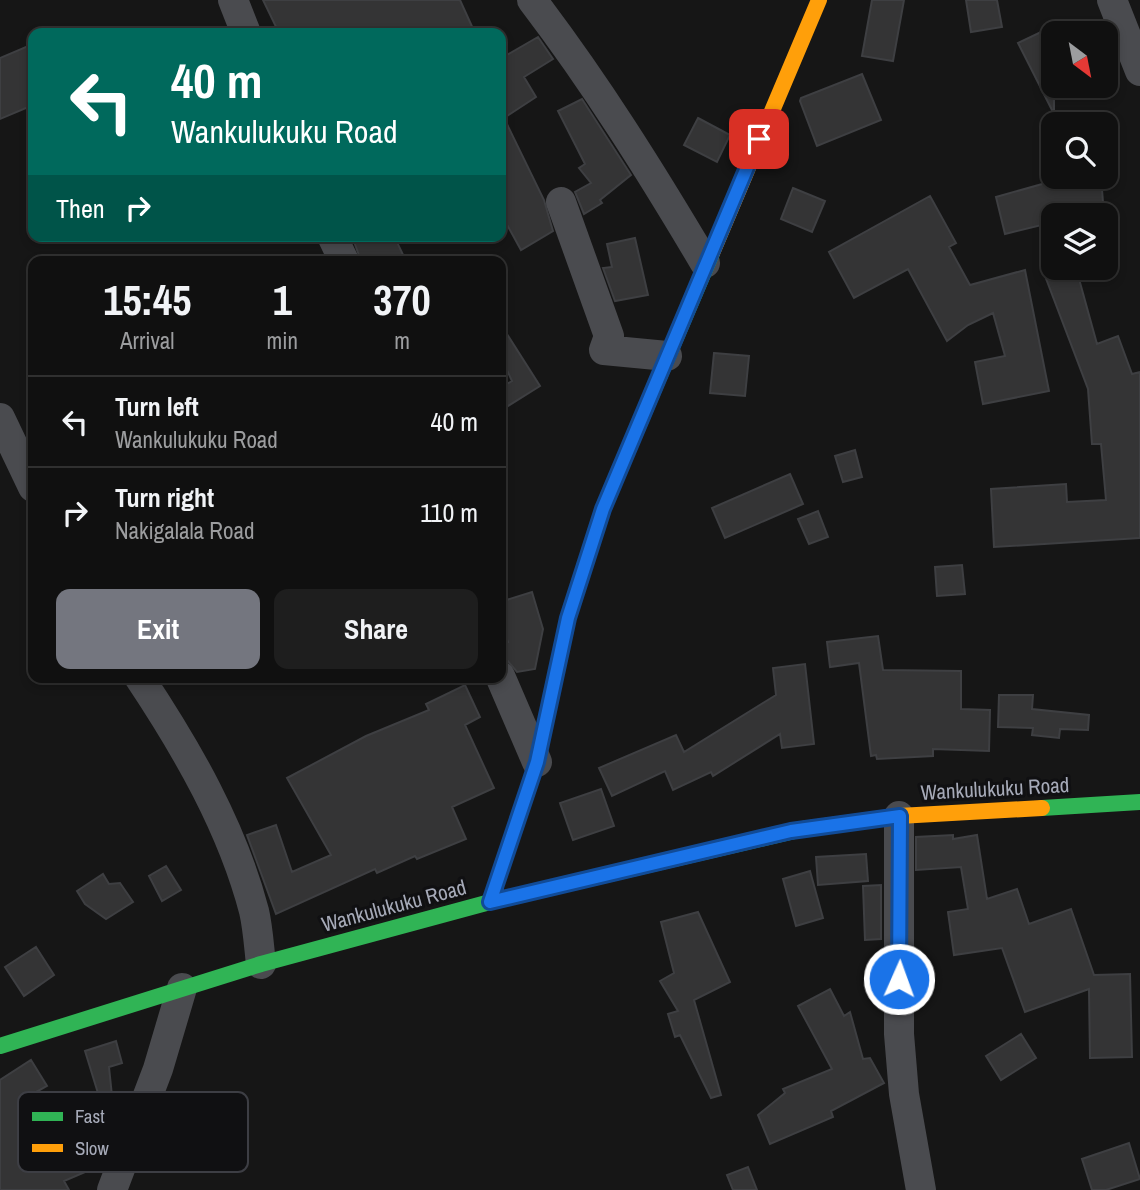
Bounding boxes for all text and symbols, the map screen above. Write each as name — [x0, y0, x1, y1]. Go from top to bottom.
north arrow — [1041, 21, 1118, 98]
map controls — [1041, 21, 1118, 280]
text: 40 m — [171, 47, 263, 113]
icon: left — [56, 56, 147, 147]
pin — [729, 109, 789, 169]
text: Wankulukuku Road — [171, 110, 398, 153]
button: search — [1041, 112, 1118, 189]
icon: arrive — [740, 120, 778, 158]
icon: right — [119, 189, 157, 227]
text: Then — [56, 191, 105, 226]
button: layers — [1041, 203, 1118, 280]
text: 15:45 — [103, 272, 191, 328]
text: 1 — [273, 272, 292, 328]
text: 370 — [373, 272, 431, 328]
text: Arrival — [120, 325, 175, 356]
text: min — [267, 325, 298, 356]
text: m — [394, 325, 410, 356]
text: Turn left — [115, 389, 199, 424]
icon: left — [56, 403, 94, 441]
text: 40 m — [431, 404, 478, 439]
text: Wankulukuku Road — [115, 424, 278, 455]
text: Turn right — [115, 480, 214, 515]
icon: right — [56, 494, 94, 532]
text: 110 m — [420, 495, 478, 530]
text: Nakigalala Road — [115, 515, 254, 546]
button: Exit — [56, 589, 260, 669]
button: Share — [274, 589, 478, 669]
street label: Wankulukuku Road — [920, 770, 1070, 807]
street label: Wankulukuku Road — [318, 872, 469, 939]
position arrow — [862, 942, 936, 1016]
legend — [18, 1092, 248, 1172]
text: Fast — [75, 1103, 105, 1129]
text: Slow — [75, 1135, 110, 1161]

